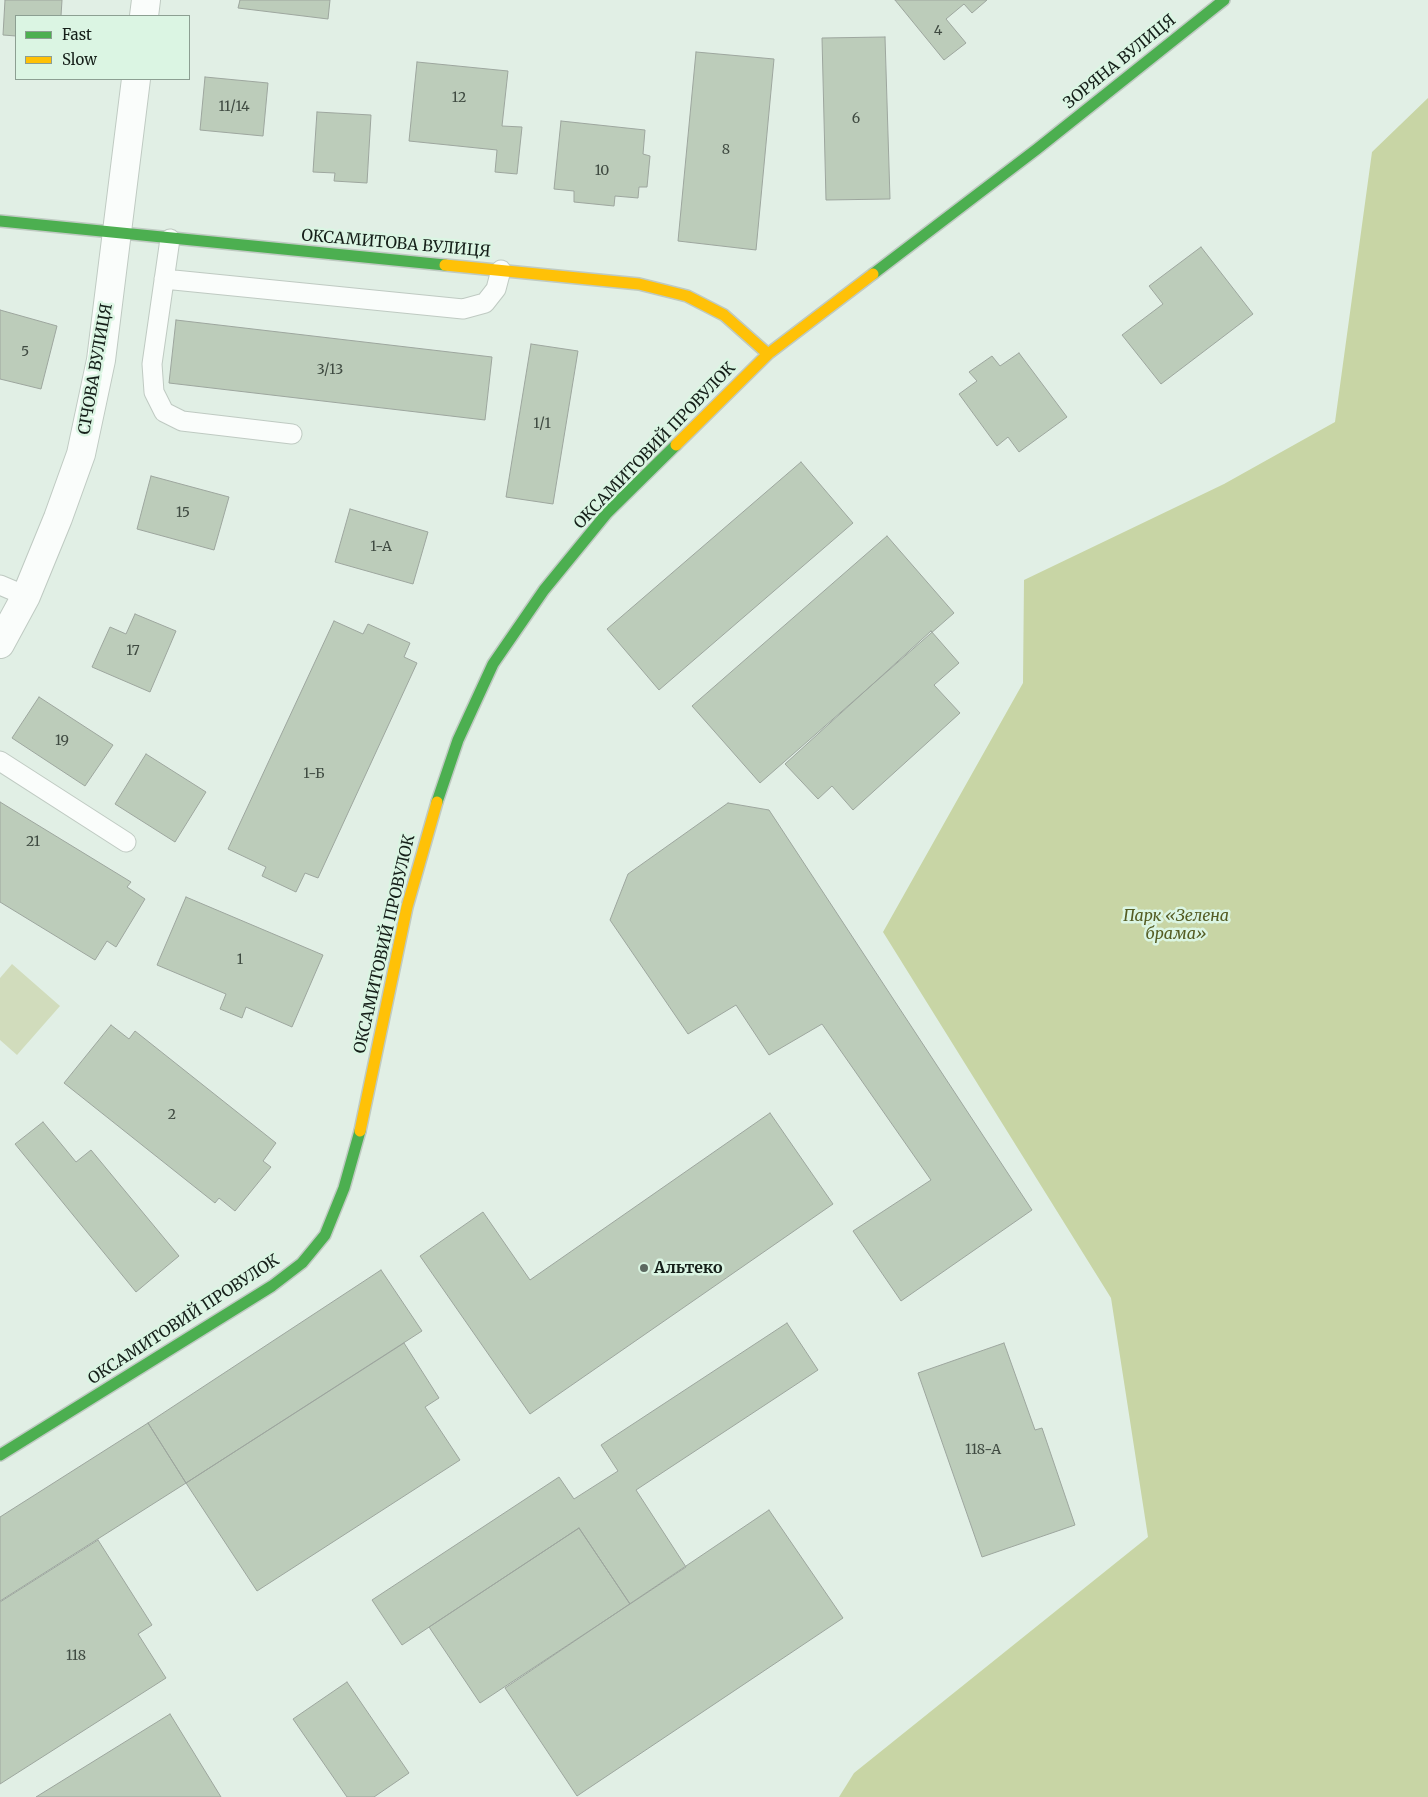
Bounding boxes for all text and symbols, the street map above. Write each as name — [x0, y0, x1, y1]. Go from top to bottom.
street label: ЗОРЯНА ВУЛИЦЯ — [1060, 11, 1180, 113]
legend — [15, 15, 190, 80]
house number: 4 — [934, 23, 942, 39]
text: Fast — [62, 25, 92, 44]
text: Slow — [62, 50, 97, 69]
house number: 12 — [452, 90, 466, 106]
house number: 11/14 — [218, 99, 250, 115]
house number: 6 — [852, 111, 860, 127]
house number: 8 — [722, 142, 730, 158]
house number: 10 — [595, 163, 609, 179]
street label: ОКСАМИТОВА ВУЛИЦЯ — [301, 226, 491, 262]
street label: СІЧОВА ВУЛИЦЯ — [75, 302, 117, 436]
house number: 5 — [21, 344, 29, 360]
street label: ОКСАМИТОВИЙ ПРОВУЛОК — [570, 359, 740, 533]
house number: 3/13 — [317, 362, 343, 378]
house number: 1/1 — [533, 416, 551, 432]
house number: 15 — [176, 505, 190, 521]
house number: 1-А — [370, 539, 392, 555]
house number: 17 — [126, 643, 140, 659]
house number: 19 — [55, 733, 69, 749]
house number: 1-Б — [303, 766, 325, 782]
street label: ОКСАМИТОВИЙ ПРОВУЛОК — [350, 833, 420, 1055]
house number: 21 — [26, 834, 40, 850]
park label: Парк «Зелена брама» — [1123, 906, 1229, 944]
house number: 1 — [237, 952, 243, 968]
house number: 2 — [168, 1107, 176, 1123]
street label: ОКСАМИТОВИЙ ПРОВУЛОК — [85, 1251, 283, 1389]
place label: Альтеко — [654, 1258, 723, 1278]
marker: Альтеко — [638, 1262, 650, 1274]
house number: 118-А — [965, 1442, 1001, 1458]
house number: 118 — [66, 1648, 86, 1664]

